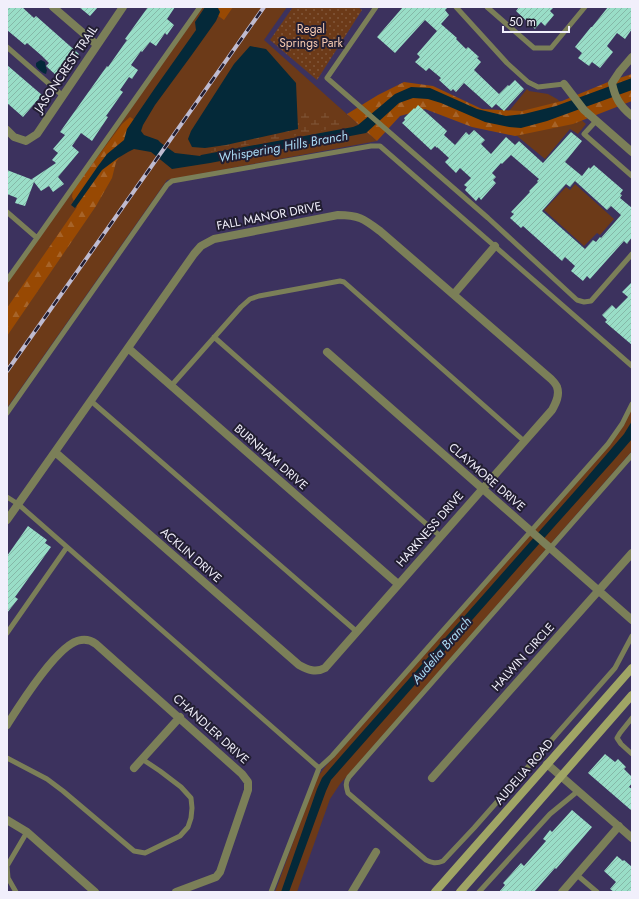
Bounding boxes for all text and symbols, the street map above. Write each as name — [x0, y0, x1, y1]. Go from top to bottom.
scale bar — [503, 8, 569, 34]
text: 50 m — [509, 13, 536, 31]
park label: Regal Springs Park — [279, 20, 344, 52]
street label: JASONCREST TRAIL — [29, 21, 102, 118]
water label: Whispering Hills Branch — [217, 126, 350, 167]
street label: FALL MANOR DRIVE — [215, 197, 323, 235]
street label: BURNHAM DRIVE — [230, 420, 312, 494]
street label: CLAYMORE DRIVE — [445, 439, 529, 515]
street label: HARKNESS DRIVE — [392, 487, 468, 571]
street label: ACKLIN DRIVE — [156, 523, 226, 587]
water label: Audelia Branch — [406, 612, 476, 689]
street label: HALWIN CIRCLE — [487, 619, 559, 695]
street label: CHANDLER DRIVE — [169, 690, 253, 768]
street label: AUDELIA ROAD — [490, 735, 558, 809]

